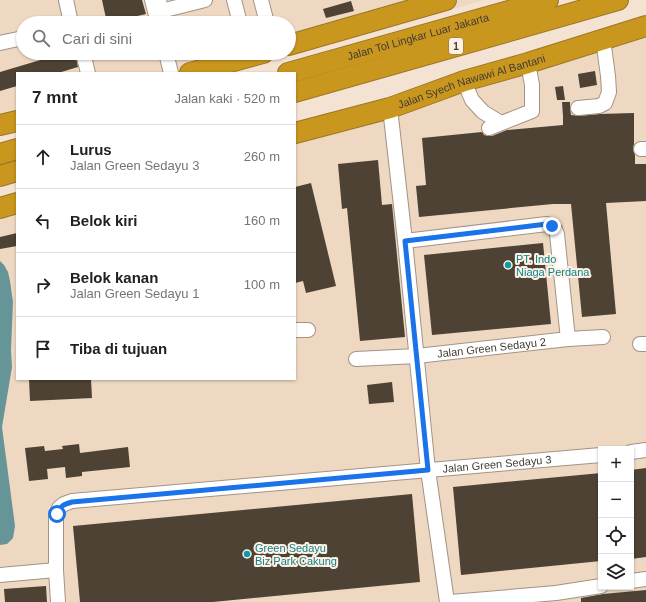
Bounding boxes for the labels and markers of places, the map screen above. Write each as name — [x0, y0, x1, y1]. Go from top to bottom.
place label: PT. Indo Niaga Perdana — [516, 253, 590, 278]
marker: PT. Indo Niaga Perdana — [503, 260, 513, 270]
place label: Green Sedayu Biz Park Cakung — [255, 542, 337, 567]
marker: Green Sedayu Biz Park Cakung — [242, 549, 252, 559]

